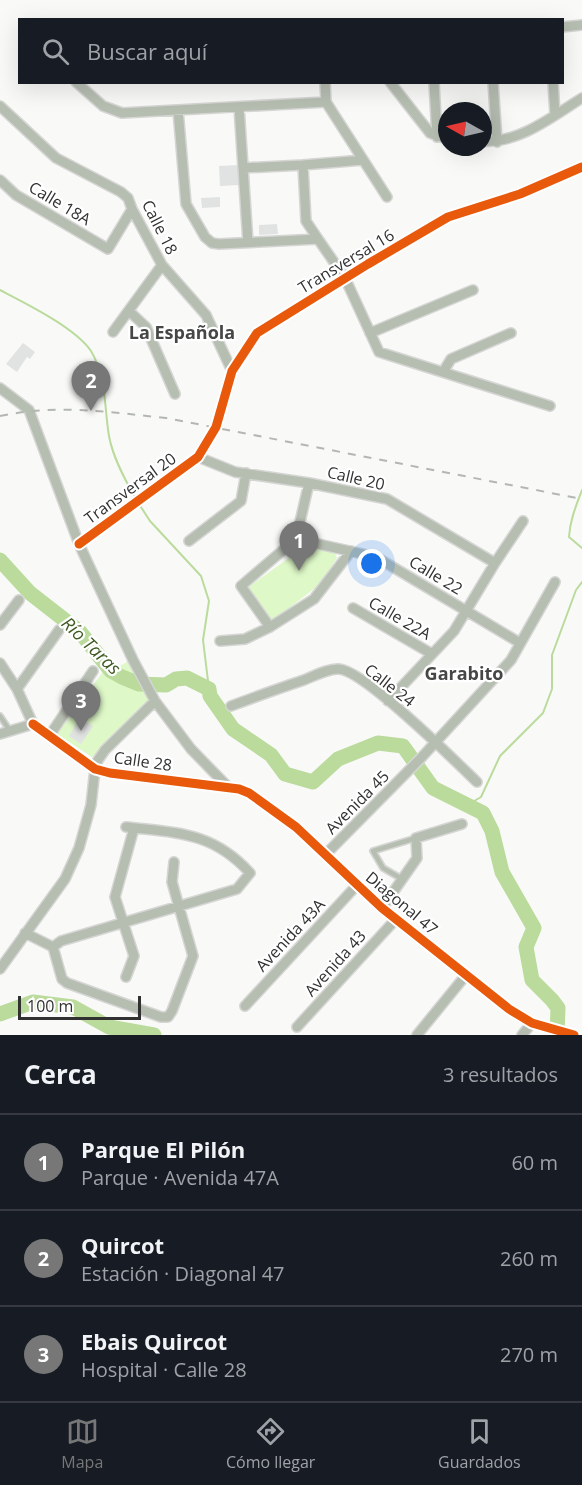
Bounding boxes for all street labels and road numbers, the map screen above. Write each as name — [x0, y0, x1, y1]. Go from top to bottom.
street label: Calle 18A — [25, 176, 96, 231]
street label: Calle 18 — [137, 196, 183, 258]
street label: Transversal 16 — [294, 224, 398, 298]
street label: Transversal 20 — [80, 447, 180, 529]
street label: Calle 20 — [325, 461, 387, 495]
street label: Calle 22 — [405, 551, 467, 599]
street label: Calle 22A — [365, 591, 436, 645]
street label: Calle 24 — [360, 658, 420, 712]
street label: Calle 28 — [113, 746, 173, 776]
street label: Avenida 45 — [320, 765, 394, 839]
street label: Diagonal 47 — [361, 866, 443, 940]
street label: Avenida 43A — [251, 893, 330, 976]
street label: Avenida 43 — [299, 925, 371, 1001]

